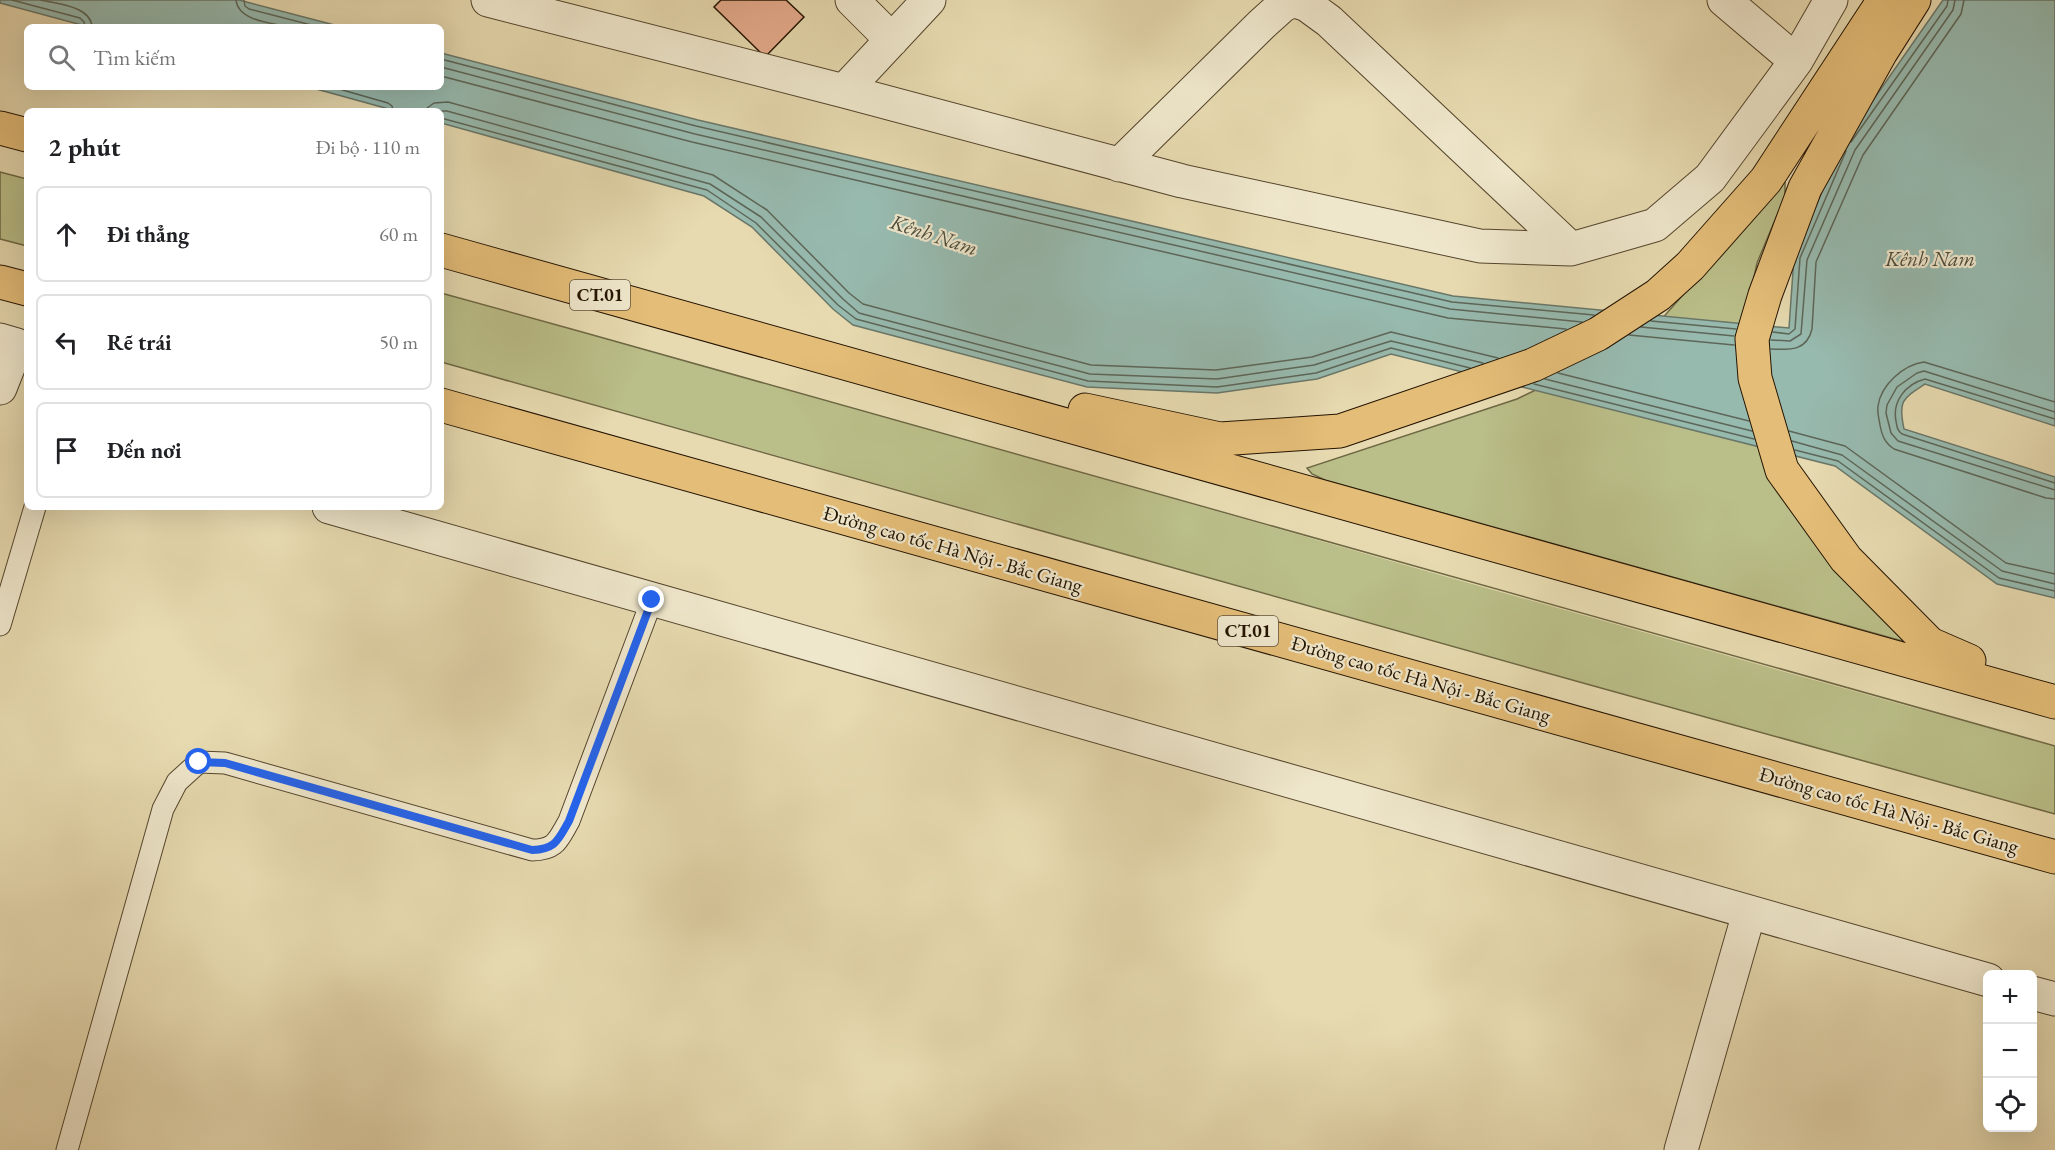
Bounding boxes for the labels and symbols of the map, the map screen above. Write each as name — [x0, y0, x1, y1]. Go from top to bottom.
water label: Kênh Nam — [886, 208, 981, 261]
water label: Kênh Nam — [1884, 245, 1975, 272]
road number: CT.01 — [570, 280, 630, 310]
street label: Đường cao tốc Hà Nội - Bắc Giang — [820, 499, 1086, 599]
route end — [638, 586, 664, 612]
road number: CT.01 — [1218, 616, 1278, 646]
street label: Đường cao tốc Hà Nội - Bắc Giang — [1288, 629, 1554, 729]
route start — [185, 748, 211, 774]
street label: Đường cao tốc Hà Nội - Bắc Giang — [1756, 760, 2022, 860]

